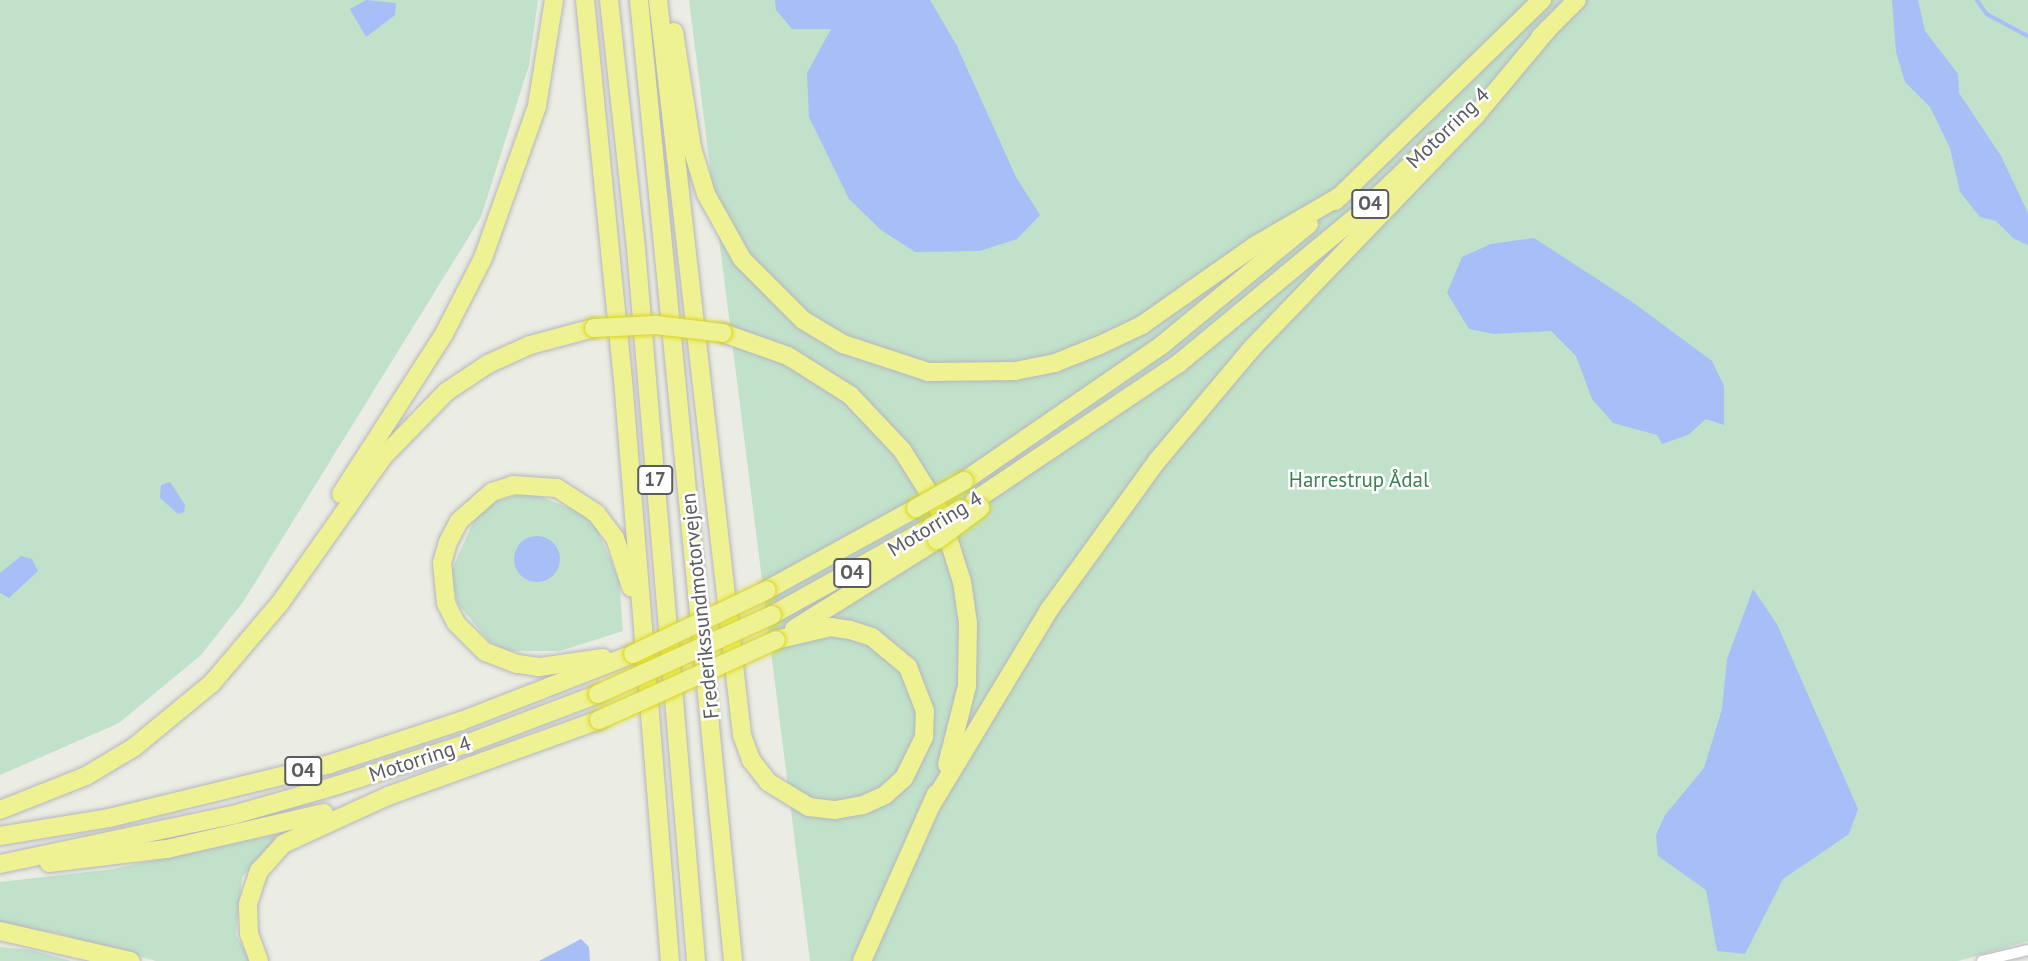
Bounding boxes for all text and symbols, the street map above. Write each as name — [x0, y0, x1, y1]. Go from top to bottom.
street label: Motorring 4 — [1401, 82, 1495, 174]
road number: O4 — [1351, 188, 1389, 220]
road number: 17 — [636, 464, 674, 495]
park label: Harrestrup Ådal — [1289, 467, 1429, 493]
street label: Motorring 4 — [883, 486, 987, 562]
street label: Frederikssundmotorvejen — [676, 492, 724, 720]
road number: O4 — [833, 558, 871, 588]
street label: Motorring 4 — [366, 731, 474, 787]
road number: O4 — [284, 756, 322, 786]

